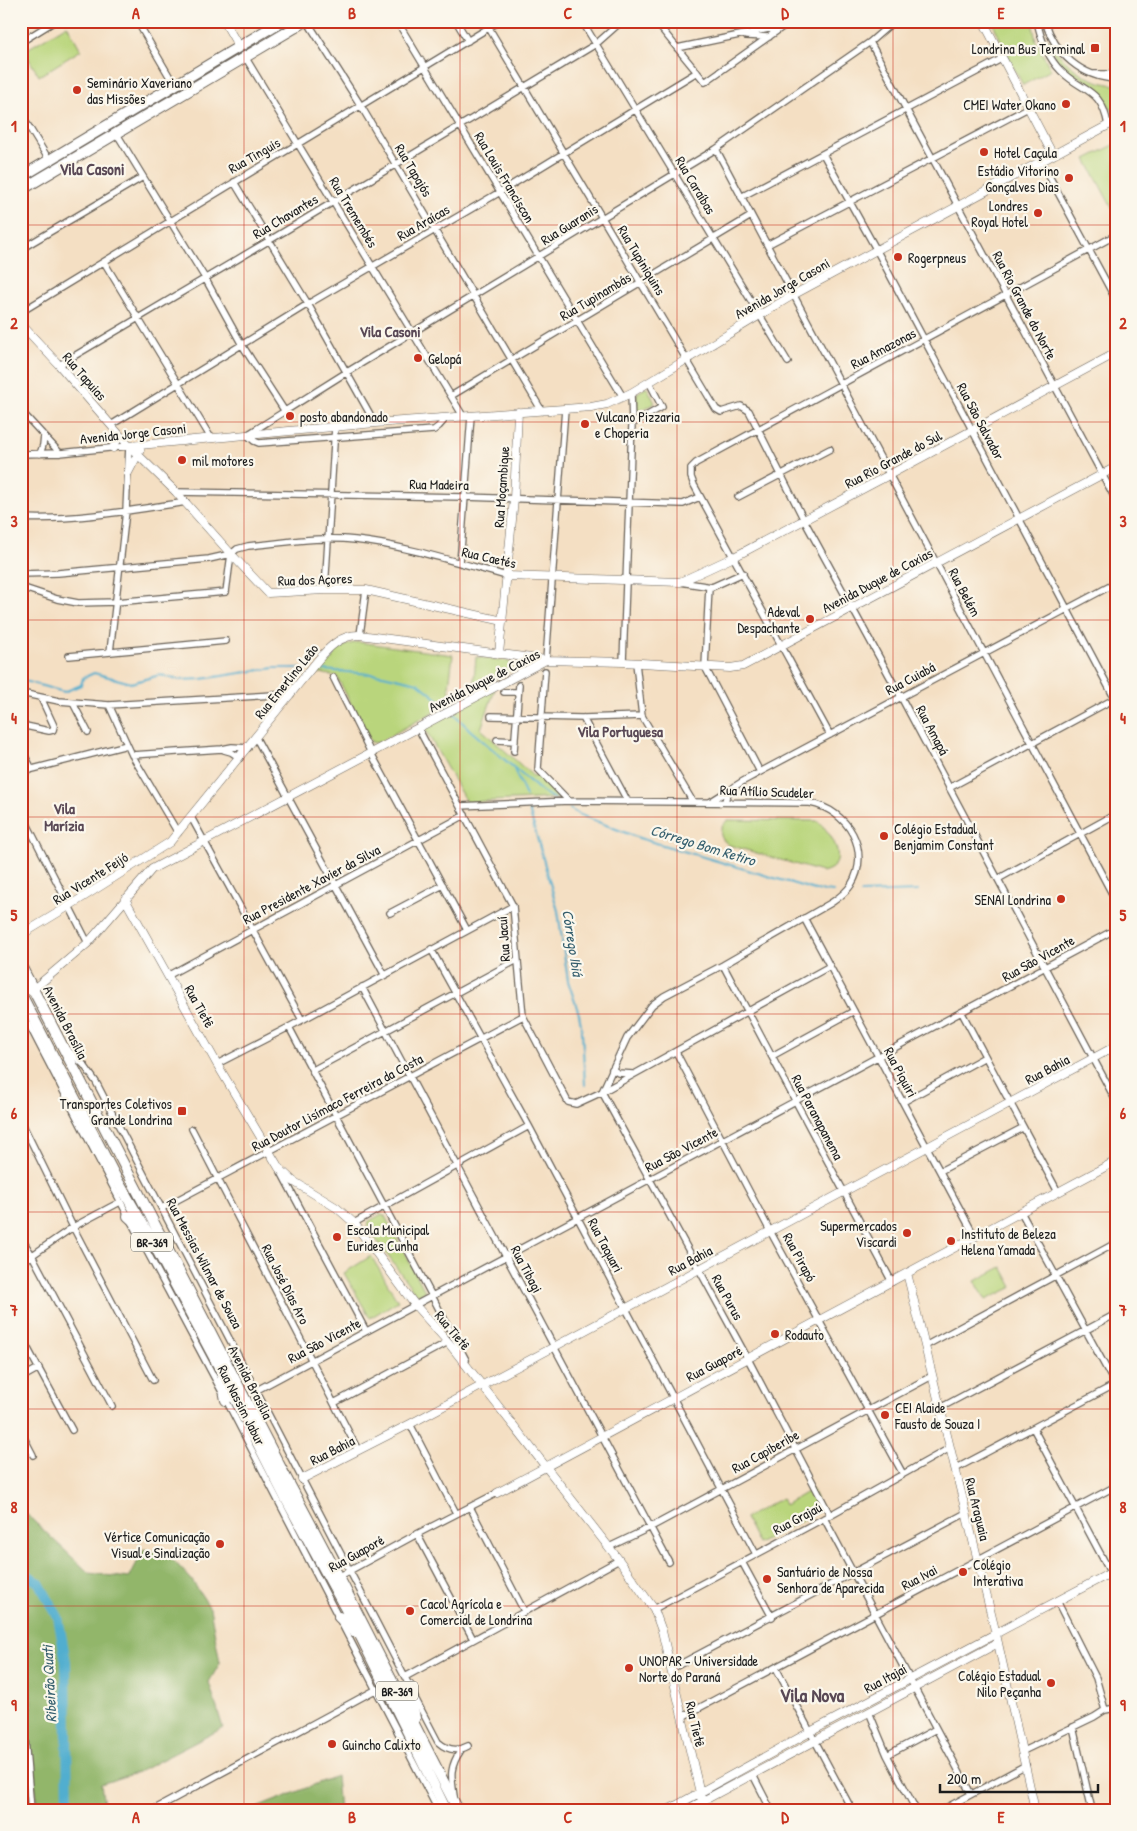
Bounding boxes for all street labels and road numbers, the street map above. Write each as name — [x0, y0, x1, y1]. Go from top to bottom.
street label: Rua Louis Franciscon — [470, 128, 540, 226]
street label: Rua Tinguis — [225, 133, 284, 178]
street label: Rua Tapajós — [390, 140, 437, 200]
street label: Rua Caraíbas — [671, 152, 721, 218]
street label: Rua Tremembés — [325, 173, 383, 251]
street label: Rua Chavantes — [249, 189, 321, 243]
street label: Rua Araícas — [393, 199, 453, 245]
street label: Rua Guaranis — [537, 199, 601, 249]
street label: Rua Tupiniquins — [613, 222, 670, 299]
street label: Rua Rio Grande do Norte — [988, 247, 1062, 363]
street label: Avenida Jorge Casoni — [731, 253, 833, 324]
street label: Rua Tupinambás — [556, 267, 635, 326]
street label: Rua Amazonas — [847, 323, 919, 373]
street label: Rua Tapuias — [58, 348, 111, 405]
street label: Rua São Salvador — [953, 379, 1010, 463]
street label: Avenida Jorge Casoni — [79, 418, 187, 449]
street label: Rua Rio Grande do Sul — [841, 425, 945, 493]
street label: Rua Moçambique — [489, 445, 514, 528]
street label: Rua Madeira — [409, 474, 469, 494]
street label: Rua Caetés — [460, 542, 518, 572]
street label: Avenida Duque de Caxias — [818, 543, 936, 618]
street label: Rua Belém — [944, 565, 986, 619]
street label: Rua dos Açores — [277, 568, 353, 590]
street label: Rua Emerlino Leão — [250, 639, 322, 722]
street label: Avenida Duque de Caxias — [425, 644, 543, 717]
street label: Rua Cuiabá — [882, 657, 939, 699]
street label: Rua Amapá — [911, 702, 954, 759]
street label: Rua Atílio Scudeler — [720, 780, 815, 802]
street label: Rua Presidente Xavier da Silva — [239, 839, 384, 928]
street label: Rua Vicente Feijó — [49, 847, 132, 910]
street label: Rua Jacuí — [492, 916, 514, 962]
street label: Rua São Vicente — [998, 930, 1078, 986]
street label: Rua Tietê — [180, 981, 220, 1031]
street label: Avenida Brasília — [39, 982, 93, 1063]
street label: Rua Piquiri — [879, 1044, 922, 1101]
street label: Rua Doutor Lisímaco Ferreira da Costa — [248, 1048, 426, 1155]
street label: Rua Bahia — [1021, 1049, 1073, 1089]
street label: Rua Paranapanema — [787, 1071, 849, 1164]
street label: Rua São Vicente — [641, 1122, 721, 1176]
street label: Rua Messias Wilmar de Souza — [163, 1194, 248, 1332]
street label: Rua Taquari — [583, 1215, 628, 1276]
street label: Rua Pirapó — [778, 1229, 821, 1286]
road number: BR-369 — [131, 1232, 173, 1252]
street label: Rua Bahia — [664, 1240, 716, 1280]
street label: Rua José Días Aro — [258, 1241, 314, 1328]
street label: Rua Tibagi — [506, 1242, 547, 1296]
street label: Rua Purus — [708, 1271, 748, 1323]
street label: Rua Tietê — [431, 1306, 475, 1354]
street label: Rua São Vicente — [284, 1313, 364, 1367]
street label: Rua Guaporé — [683, 1340, 746, 1387]
street label: Avenida Brasília — [224, 1342, 278, 1423]
street label: Rua Nassim Jabur — [214, 1362, 271, 1449]
street label: Rua Capiberibe — [728, 1425, 803, 1478]
street label: Rua Bahia — [306, 1430, 358, 1469]
street label: Rua Araguaia — [960, 1475, 995, 1543]
street label: Rua Grajaú — [769, 1497, 826, 1540]
street label: Rua Guaporé — [325, 1530, 388, 1577]
street label: Rua Ivai — [898, 1560, 940, 1594]
street label: Rua Itajaí — [860, 1659, 910, 1698]
road number: BR-369 — [376, 1682, 418, 1700]
street label: Rua Tietê — [682, 1699, 711, 1749]

